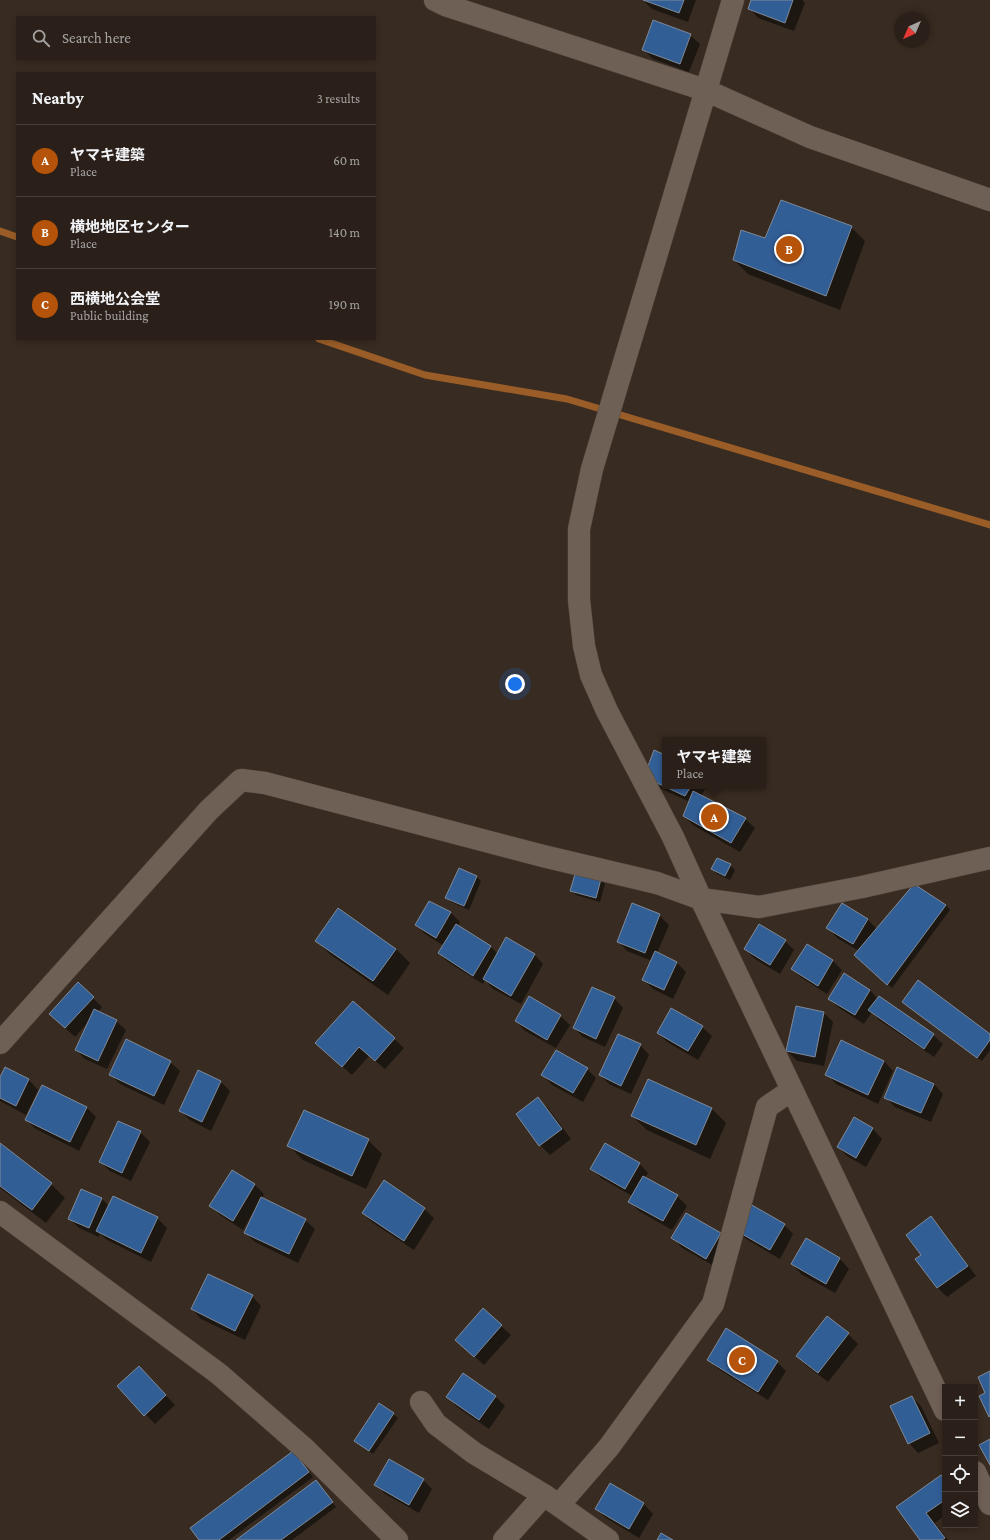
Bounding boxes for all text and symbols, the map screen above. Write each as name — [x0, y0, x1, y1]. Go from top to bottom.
north arrow — [894, 12, 930, 48]
search box — [16, 16, 376, 60]
icon: search — [30, 27, 52, 49]
text: Search here — [62, 30, 131, 46]
text: Nearby — [32, 89, 84, 108]
text: 3 results — [317, 91, 360, 106]
text: ヤマキ建築 — [70, 147, 145, 163]
text: A — [41, 153, 49, 168]
text: 60 m — [333, 153, 360, 168]
text: Place — [70, 164, 97, 179]
text: 横地地区センター — [70, 219, 190, 235]
text: B — [41, 225, 49, 240]
text: 140 m — [329, 225, 360, 240]
pin: B — [776, 234, 802, 264]
text: Place — [70, 236, 97, 251]
text: 西横地公会堂 — [70, 291, 160, 307]
text: C — [41, 297, 49, 312]
text: 190 m — [329, 297, 360, 312]
text: Public building — [70, 308, 149, 323]
your location — [505, 674, 525, 694]
popup — [662, 737, 766, 789]
text: ヤマキ建築 — [676, 749, 752, 765]
text: Place — [676, 766, 704, 781]
pin: A — [701, 802, 727, 832]
pin: C — [729, 1345, 755, 1375]
map controls — [942, 1384, 978, 1528]
button: + — [942, 1384, 978, 1420]
button: − — [942, 1420, 978, 1456]
button: locate — [942, 1456, 978, 1492]
button: layers — [942, 1492, 978, 1528]

